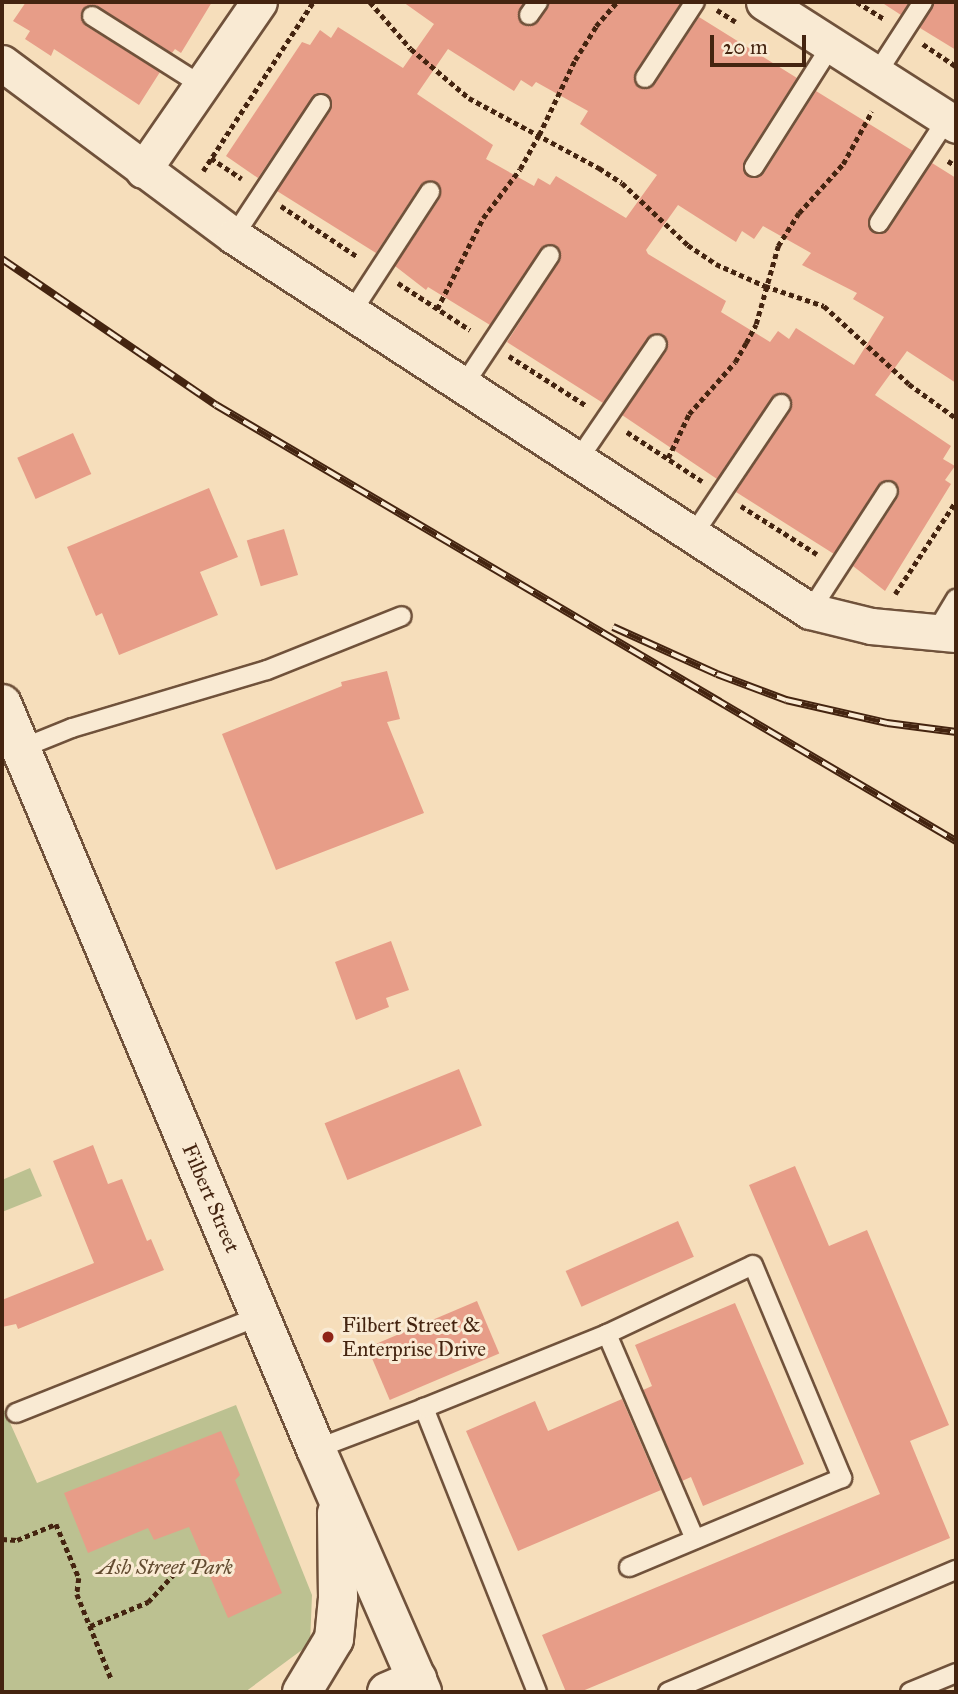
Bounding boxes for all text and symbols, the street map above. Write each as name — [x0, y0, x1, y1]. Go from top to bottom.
scale bar — [713, 21, 809, 65]
text: 20 m — [723, 34, 768, 60]
street label: Filbert Street — [177, 1140, 245, 1256]
place label: Filbert Street & Enterprise Drive — [342, 1312, 486, 1362]
marker: Filbert Street & Enterprise Drive — [320, 1329, 336, 1345]
park label: Ash Street Park — [97, 1554, 233, 1580]

